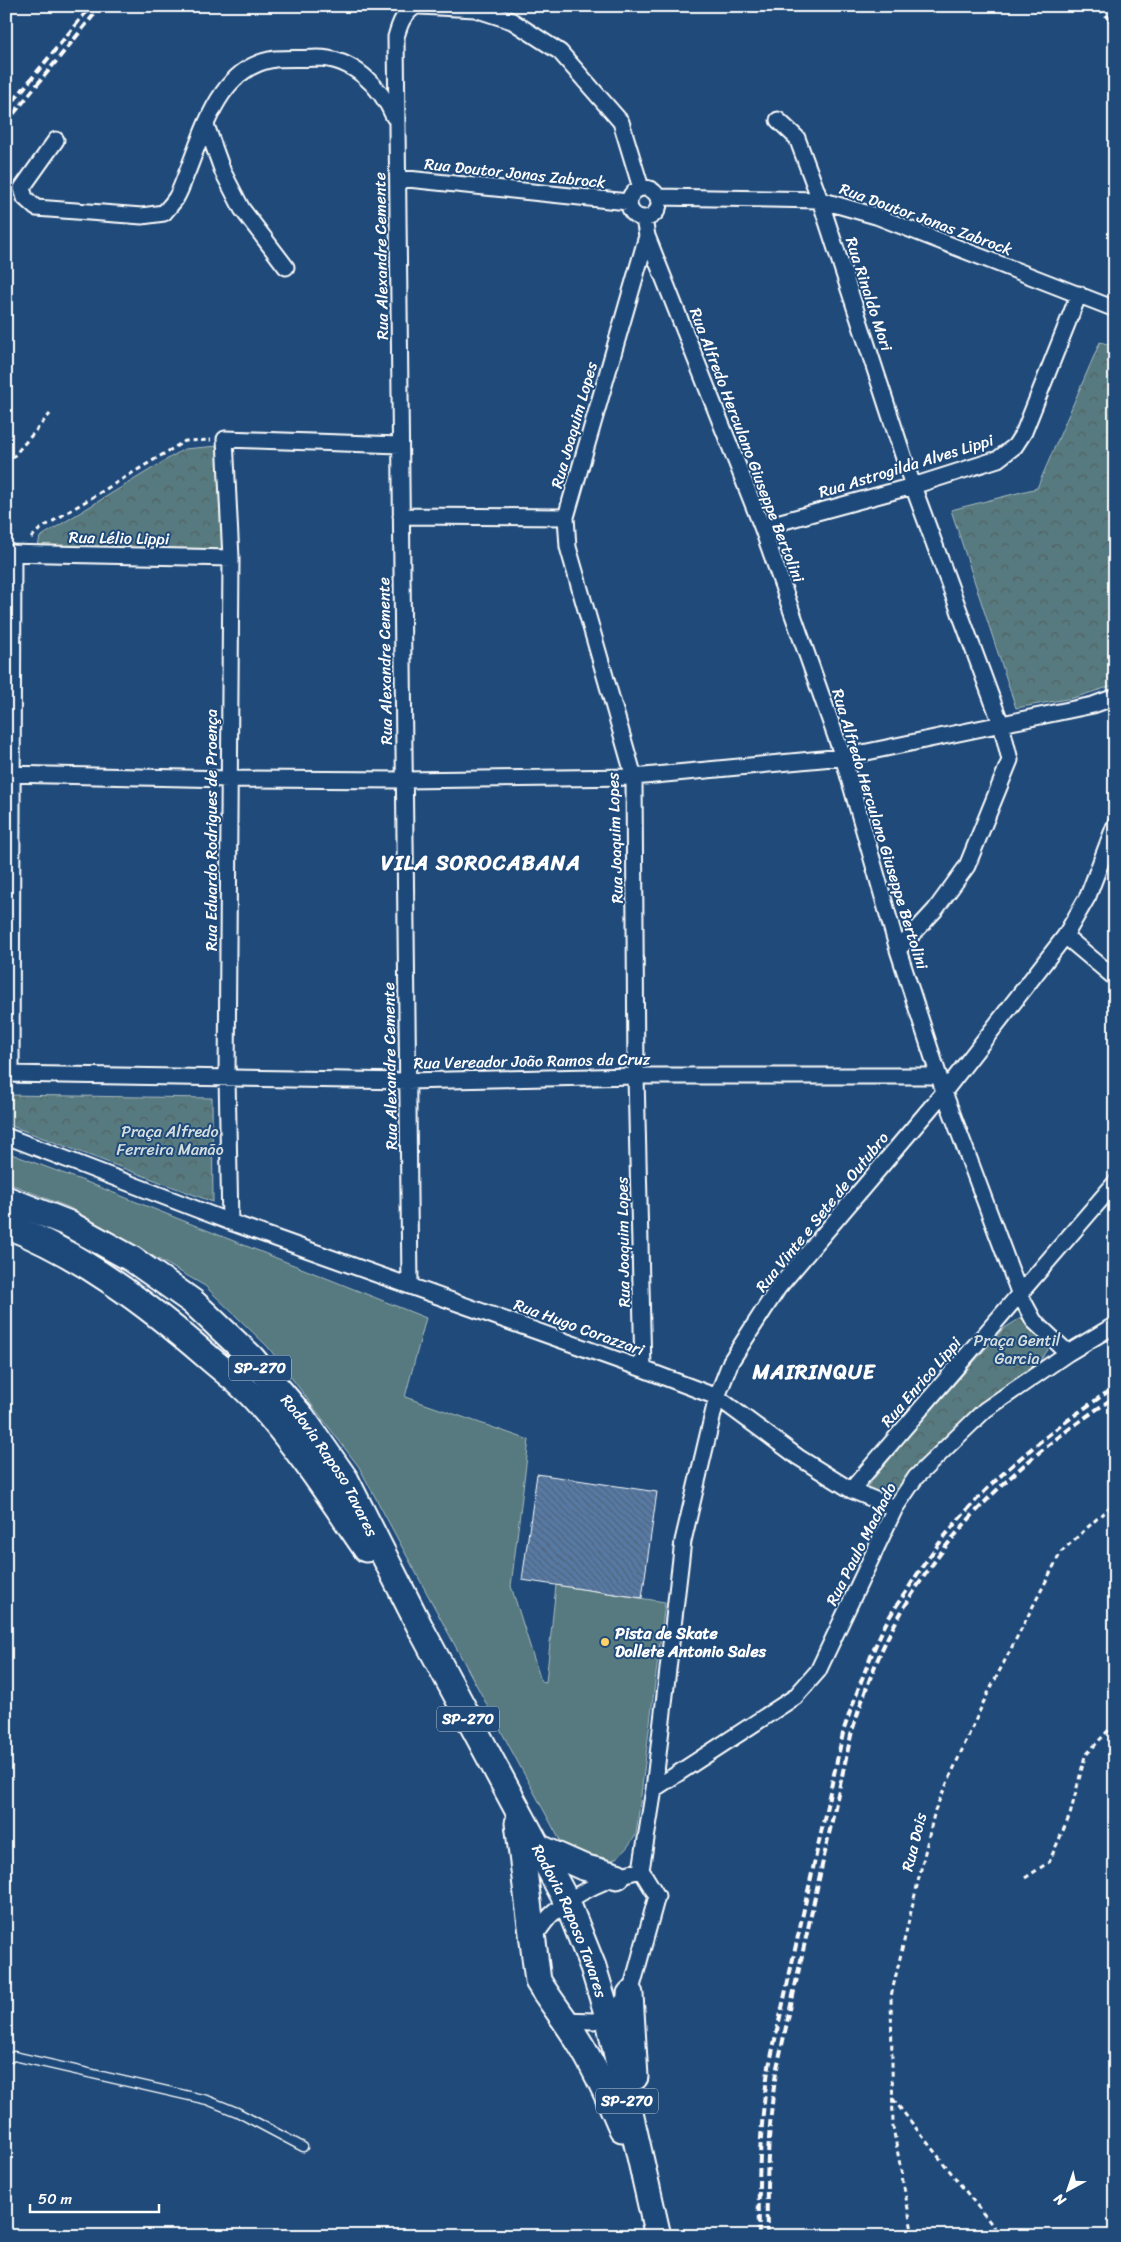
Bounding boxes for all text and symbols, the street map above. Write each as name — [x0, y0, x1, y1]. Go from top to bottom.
street label: Rua Doutor Jonas Zabrock — [423, 149, 608, 197]
street label: Rua Alexandre Cemente — [365, 172, 397, 340]
street label: Rua Doutor Jonas Zabrock — [836, 174, 1017, 264]
street label: Rua Rinaldo Mori — [837, 233, 901, 355]
street label: Rua Alfredo Herculano Giuseppe Bertolini — [681, 303, 813, 587]
street label: Rua Joaquim Lopes — [542, 358, 606, 492]
street label: Rua Astrogilda Alves Lippi — [815, 425, 998, 506]
street label: Rua Lélio Lippi — [69, 523, 170, 553]
street label: Rua Alexandre Cemente — [369, 577, 401, 745]
street label: Rua Alfredo Herculano Giuseppe Bertolini — [823, 685, 937, 974]
street label: Rua Eduardo Rodrigues de Proença — [197, 709, 226, 951]
street label: Rua Joaquim Lopes — [598, 772, 632, 904]
district label: VILA SOROCABANA — [381, 844, 581, 882]
street label: Rua Alexandre Cemente — [374, 982, 406, 1150]
street label: Rua Vereador João Ramos da Cruz — [413, 1044, 651, 1078]
park label: Praça Alfredo Ferreira Manão — [116, 1117, 224, 1164]
street label: Rua Vinte e Sete de Outubro — [748, 1125, 896, 1299]
street label: Rua Joaquim Lopes — [607, 1176, 639, 1308]
street label: Rua Hugo Corazzari — [510, 1290, 649, 1364]
park label: Praça Gentil Garcia — [974, 1326, 1061, 1373]
street label: Rua Enrico Lippi — [873, 1330, 969, 1434]
district label: MAIRINQUE — [751, 1353, 877, 1391]
road number: SP-270 — [229, 1356, 291, 1380]
street label: Rodovia Raposo Tavares — [274, 1387, 387, 1542]
street label: Rua Paulo Machado — [817, 1477, 905, 1611]
place label: Pista de Skate Dollete Antonio Sales — [615, 1619, 767, 1666]
marker: Pista de Skate Dollete Antonio Sales — [599, 1636, 611, 1648]
road number: SP-270 — [437, 1706, 499, 1732]
street label: Rua Dois — [893, 1809, 935, 1874]
street label: Rodovia Raposo Tavares — [524, 1839, 616, 2002]
road number: SP-270 — [596, 2088, 658, 2114]
north arrow — [1044, 2164, 1094, 2214]
scale bar — [30, 2182, 159, 2214]
text: 50 m — [38, 2186, 73, 2212]
text: N — [1048, 2187, 1072, 2213]

